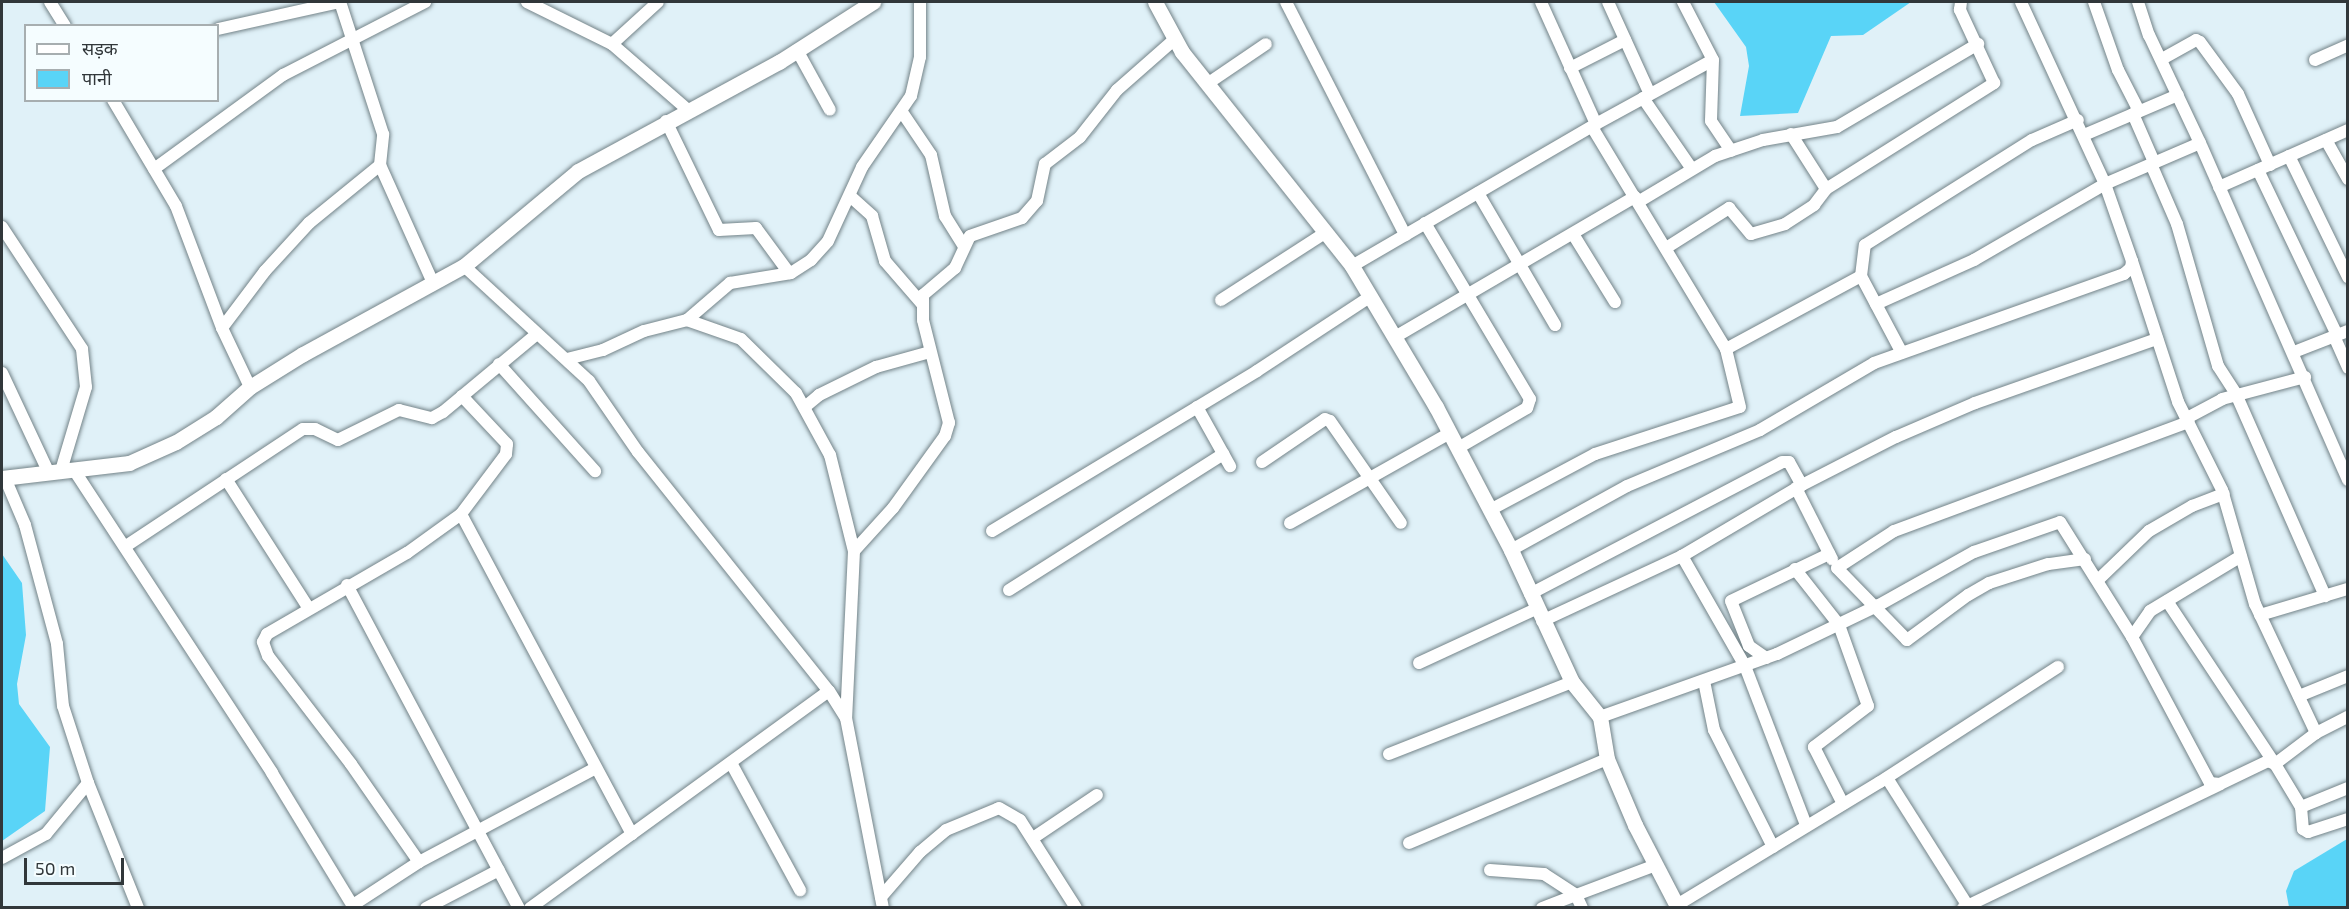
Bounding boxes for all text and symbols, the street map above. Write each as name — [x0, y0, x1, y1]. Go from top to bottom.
legend — [24, 24, 219, 102]
text: सड़क — [82, 37, 118, 59]
text: पानी — [82, 67, 112, 89]
scale bar — [27, 846, 128, 884]
text: 50 m — [35, 857, 75, 879]

